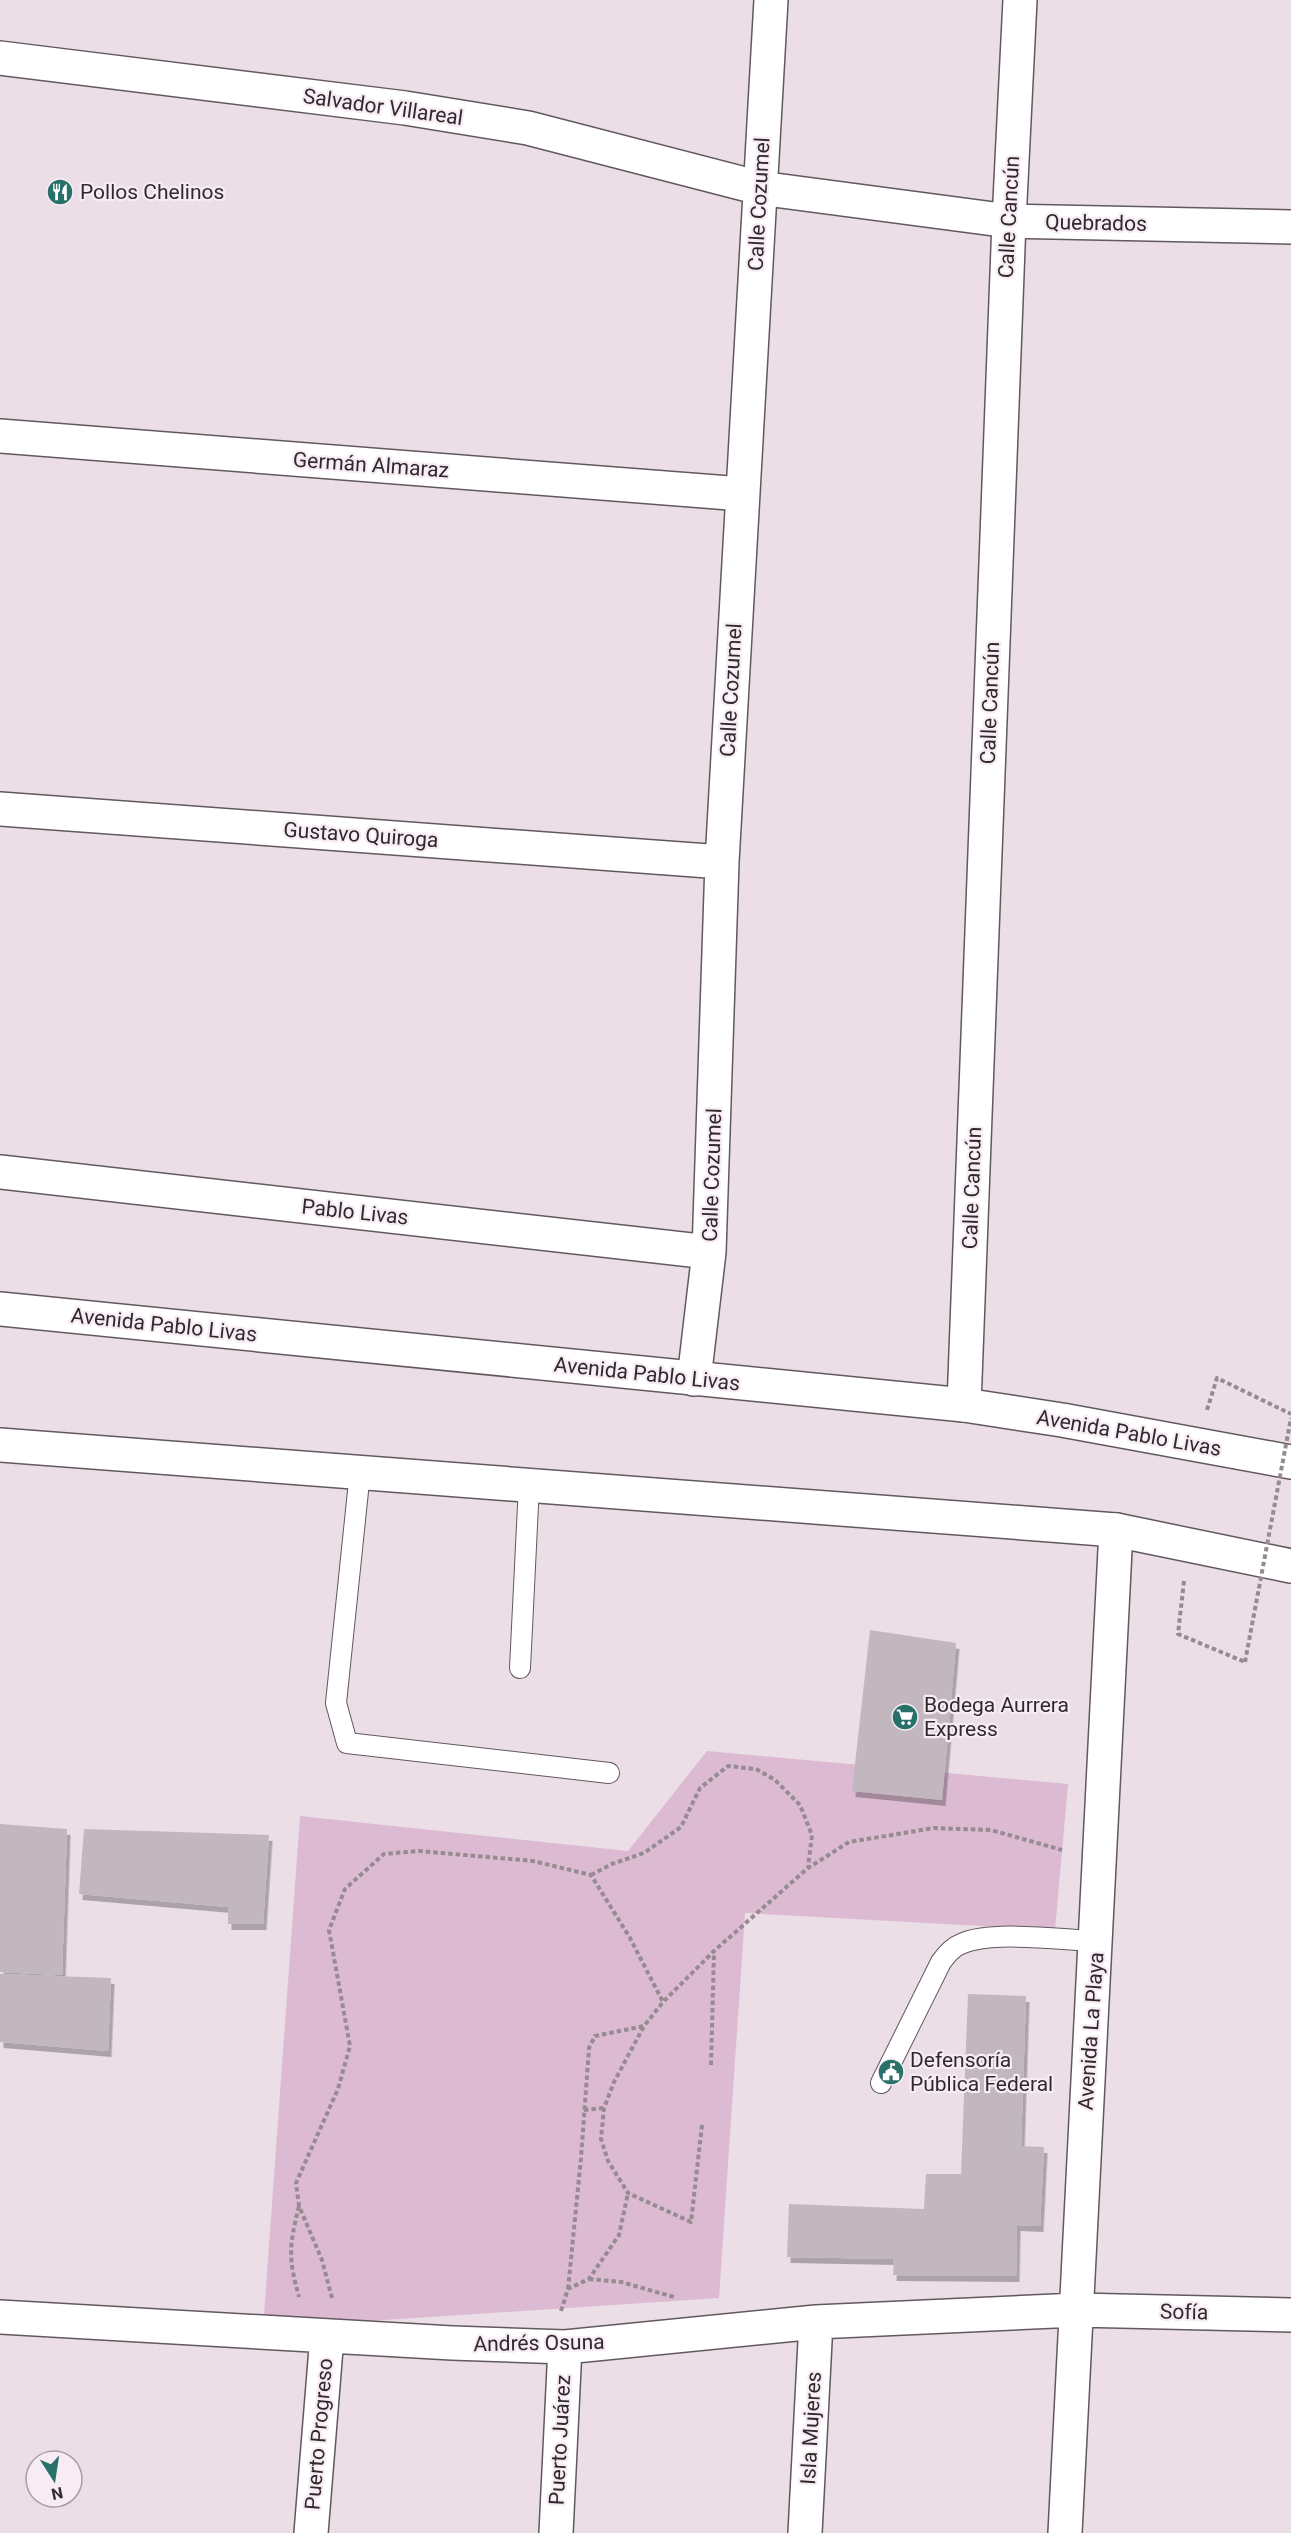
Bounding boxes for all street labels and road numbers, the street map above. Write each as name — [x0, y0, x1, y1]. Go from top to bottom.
street label: Salvador Villareal — [301, 84, 465, 130]
street label: Calle Cozumel — [744, 137, 774, 271]
street label: Calle Cancún — [994, 155, 1024, 279]
street label: Quebrados — [1045, 210, 1147, 236]
street label: Germán Almaraz — [292, 448, 450, 482]
street label: Calle Cozumel — [716, 623, 746, 757]
street label: Calle Cancún — [976, 641, 1004, 765]
street label: Gustavo Quiroga — [283, 818, 439, 852]
street label: Calle Cozumel — [698, 1108, 726, 1242]
street label: Calle Cancún — [958, 1126, 986, 1250]
street label: Pablo Livas — [300, 1194, 410, 1230]
street label: Avenida Pablo Livas — [70, 1303, 258, 1347]
street label: Avenida Pablo Livas — [553, 1352, 741, 1396]
street label: Avenida Pablo Livas — [1035, 1405, 1223, 1461]
street label: Avenida La Playa — [1074, 1951, 1108, 2111]
street label: Sofía — [1160, 2300, 1208, 2324]
street label: Andrés Osuna — [473, 2330, 605, 2356]
street label: Puerto Progreso — [300, 2357, 338, 2511]
street label: Isla Mujeres — [796, 2371, 826, 2485]
street label: Puerto Juárez — [545, 2374, 575, 2506]

